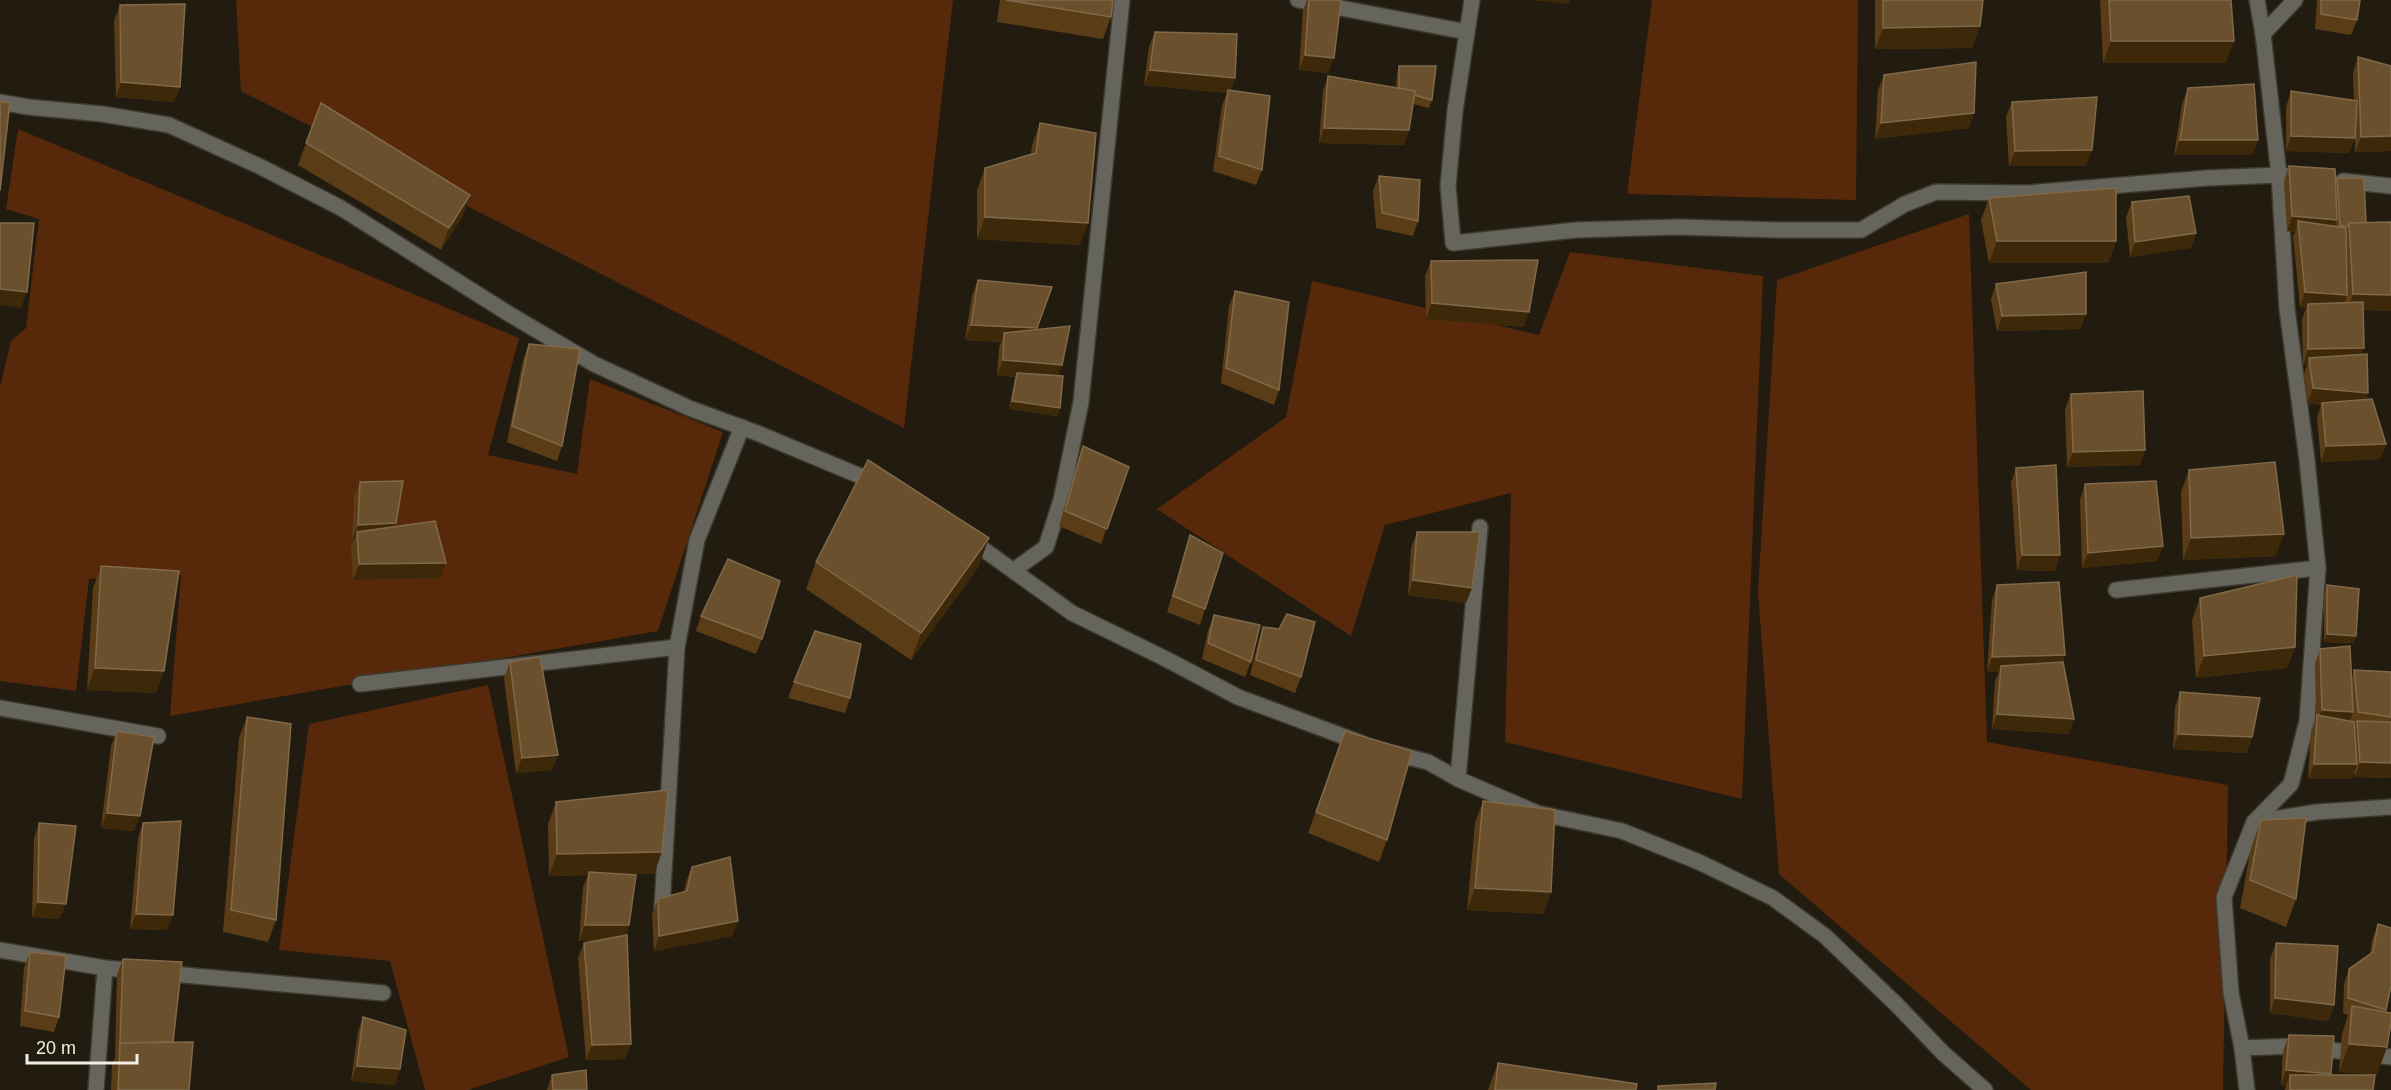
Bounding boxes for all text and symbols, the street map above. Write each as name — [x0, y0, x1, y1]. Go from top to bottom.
scale bar — [27, 1027, 136, 1065]
text: 20 m — [36, 1038, 76, 1058]

